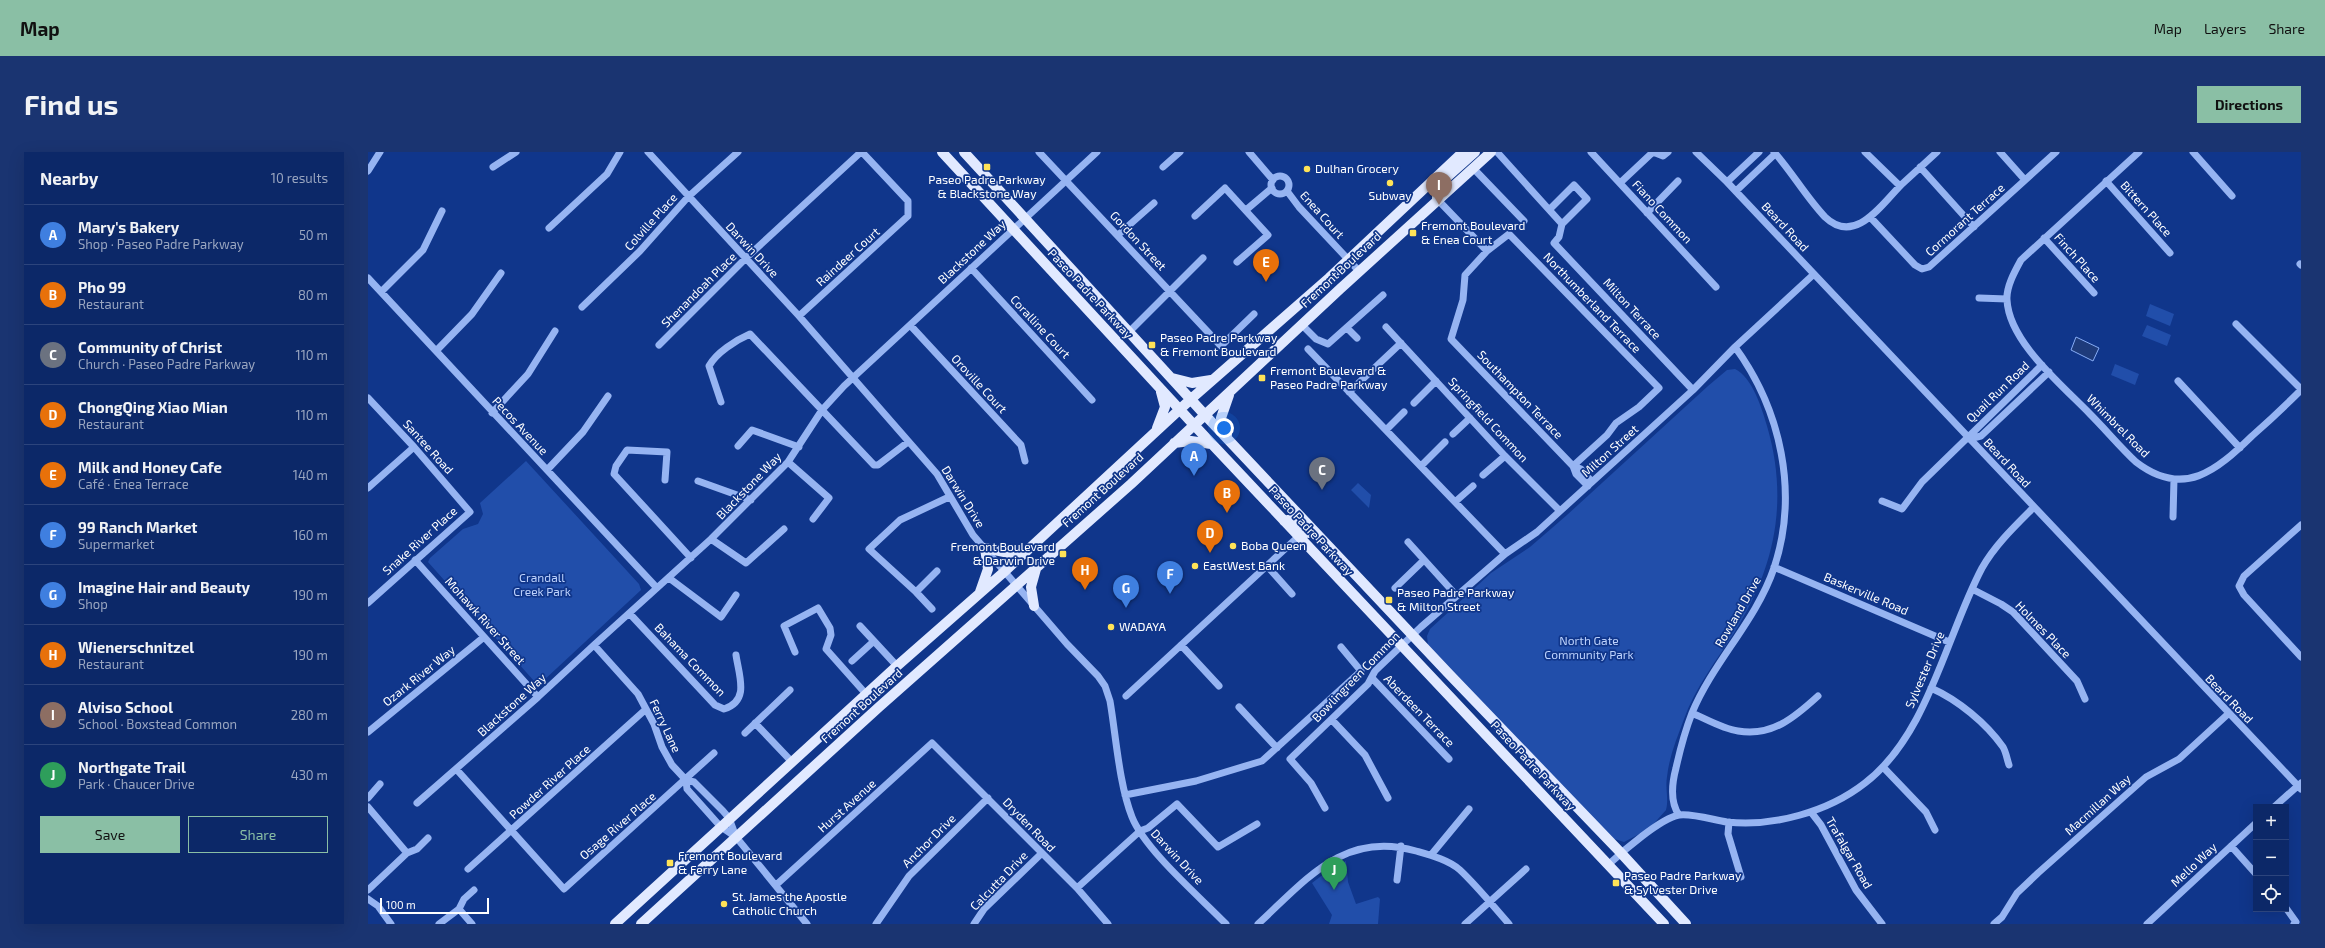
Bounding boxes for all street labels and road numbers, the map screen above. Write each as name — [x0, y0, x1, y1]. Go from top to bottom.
street label: Fiano Common — [1630, 177, 1695, 246]
street label: Bittern Place — [2118, 178, 2175, 239]
street label: Cormorant Terrace — [1922, 180, 2007, 258]
street label: Enea Court — [1298, 188, 1348, 241]
street label: Colville Place — [621, 190, 680, 253]
street label: Beard Road — [1759, 199, 1812, 254]
street label: Gordon Street — [1108, 208, 1170, 273]
street label: Blackstone Way — [935, 216, 1008, 286]
street label: Darwin Drive — [724, 219, 782, 280]
street label: Raindeer Court — [813, 224, 882, 289]
street label: Fremont Boulevard — [1297, 229, 1383, 310]
street label: Finch Place — [2052, 230, 2103, 285]
street label: Paseo Padre Parkway — [1046, 246, 1136, 341]
street label: Shenandoah Place — [658, 249, 739, 330]
street label: Northumberland Terrace — [1541, 249, 1644, 355]
street label: Milton Terrace — [1601, 275, 1665, 342]
street label: Coralline Court — [1008, 292, 1074, 361]
street label: Southampton Terrace — [1475, 347, 1566, 441]
street label: Oroville Court — [949, 351, 1011, 416]
street label: Quail Run Road — [1963, 358, 2032, 425]
street label: Springfield Common — [1446, 374, 1532, 464]
street label: Whimbrel Road — [2084, 391, 2153, 460]
street label: Pecos Avenue — [490, 393, 551, 457]
street label: Santee Road — [401, 416, 457, 476]
street label: Milton Street — [1578, 421, 1641, 479]
street label: Beard Road — [1981, 435, 2034, 490]
street label: Blackstone Way — [713, 449, 784, 522]
street label: Fremont Boulevard — [1059, 449, 1146, 529]
street label: Darwin Drive — [939, 463, 988, 530]
street label: Paseo Padre Parkway — [1267, 483, 1357, 578]
street label: Snake River Place — [379, 503, 459, 577]
street label: Baskerville Road — [1822, 569, 1911, 617]
street label: Mohawk River Street — [443, 574, 529, 667]
street label: Rowland Drive — [1711, 574, 1763, 649]
street label: Holmes Place — [2013, 598, 2074, 661]
street label: Bahama Common — [652, 620, 729, 699]
street label: Bowlingreen Common — [1309, 628, 1402, 724]
street label: Sylvester Drive — [1902, 629, 1947, 710]
street label: Ozark River Way — [380, 642, 458, 709]
street label: Fremont Boulevard — [818, 665, 905, 745]
street label: Blackstone Way — [474, 669, 549, 739]
street label: Aberdeen Terrace — [1382, 671, 1458, 749]
street label: Beard Road — [2203, 671, 2256, 726]
street label: Ferry Lane — [647, 697, 684, 754]
street label: Paseo Padre Parkway — [1489, 718, 1579, 813]
street label: Powder River Place — [506, 741, 593, 821]
street label: Macmillan Way — [2061, 771, 2134, 838]
street label: Hurst Avenue — [815, 776, 878, 835]
street label: Osage River Place — [576, 788, 658, 862]
street label: Dryden Road — [1000, 794, 1059, 854]
street label: Anchor Drive — [899, 811, 958, 870]
street label: Trafalgar Road — [1824, 814, 1876, 891]
street label: Darwin Drive — [1149, 826, 1207, 887]
street label: Mello Way — [2167, 839, 2220, 889]
street label: Calcutta Drive — [967, 848, 1030, 913]

